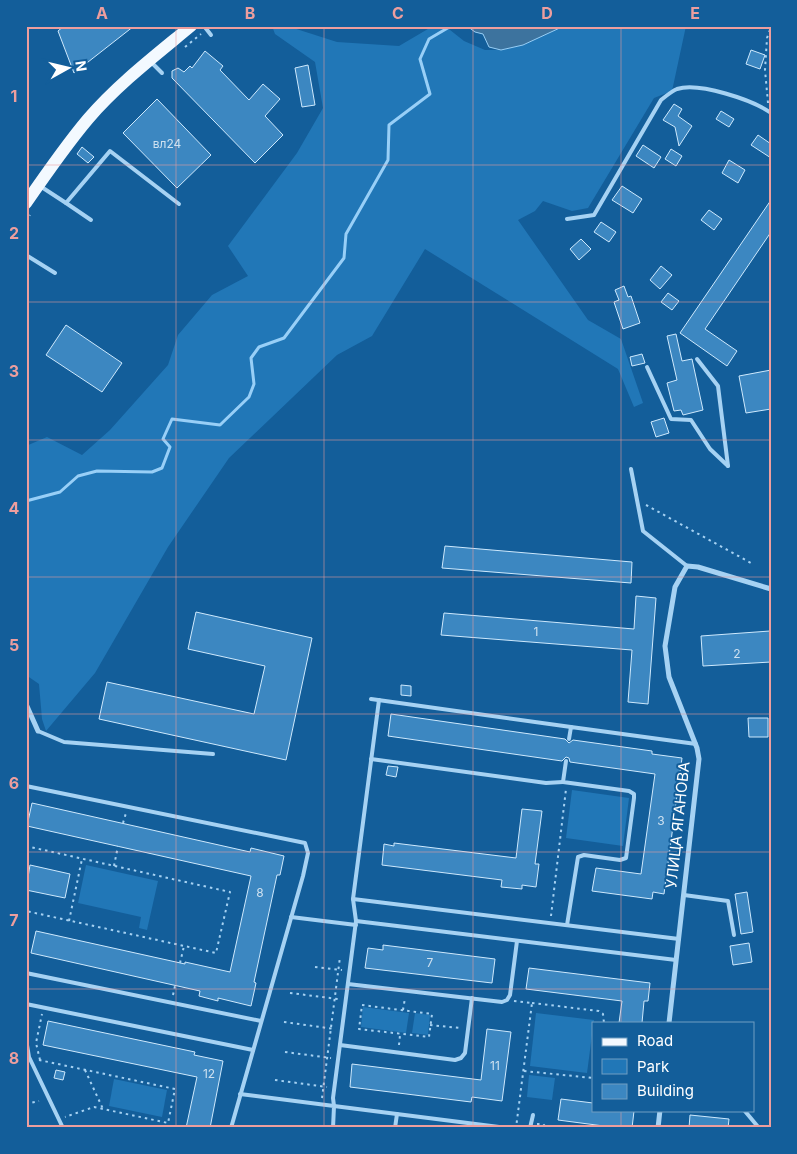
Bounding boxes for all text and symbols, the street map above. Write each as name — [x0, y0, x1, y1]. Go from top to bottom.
text: A — [96, 3, 108, 23]
text: B — [245, 3, 255, 23]
text: C — [392, 3, 404, 23]
text: D — [541, 3, 553, 23]
text: E — [690, 3, 700, 23]
north arrow — [42, 42, 92, 92]
text: N — [72, 60, 91, 73]
text: 1 — [11, 86, 17, 106]
house number: вл24 — [153, 136, 182, 151]
text: 2 — [9, 223, 19, 243]
text: 3 — [9, 361, 19, 381]
text: 4 — [9, 498, 20, 518]
house number: 1 — [534, 624, 538, 639]
text: 5 — [9, 635, 19, 655]
house number: 2 — [733, 646, 741, 661]
street label: УЛИЦА ЯГАНОВА — [661, 761, 694, 889]
text: 6 — [9, 773, 19, 793]
house number: 3 — [657, 813, 665, 828]
house number: 8 — [256, 885, 264, 900]
text: 7 — [9, 910, 19, 930]
house number: 7 — [427, 955, 434, 970]
legend — [592, 1022, 754, 1112]
text: Road — [637, 1031, 673, 1050]
text: 8 — [9, 1048, 19, 1068]
text: Park — [637, 1057, 670, 1076]
house number: 11 — [490, 1058, 500, 1073]
house number: 12 — [203, 1066, 215, 1081]
text: Building — [637, 1081, 694, 1100]

